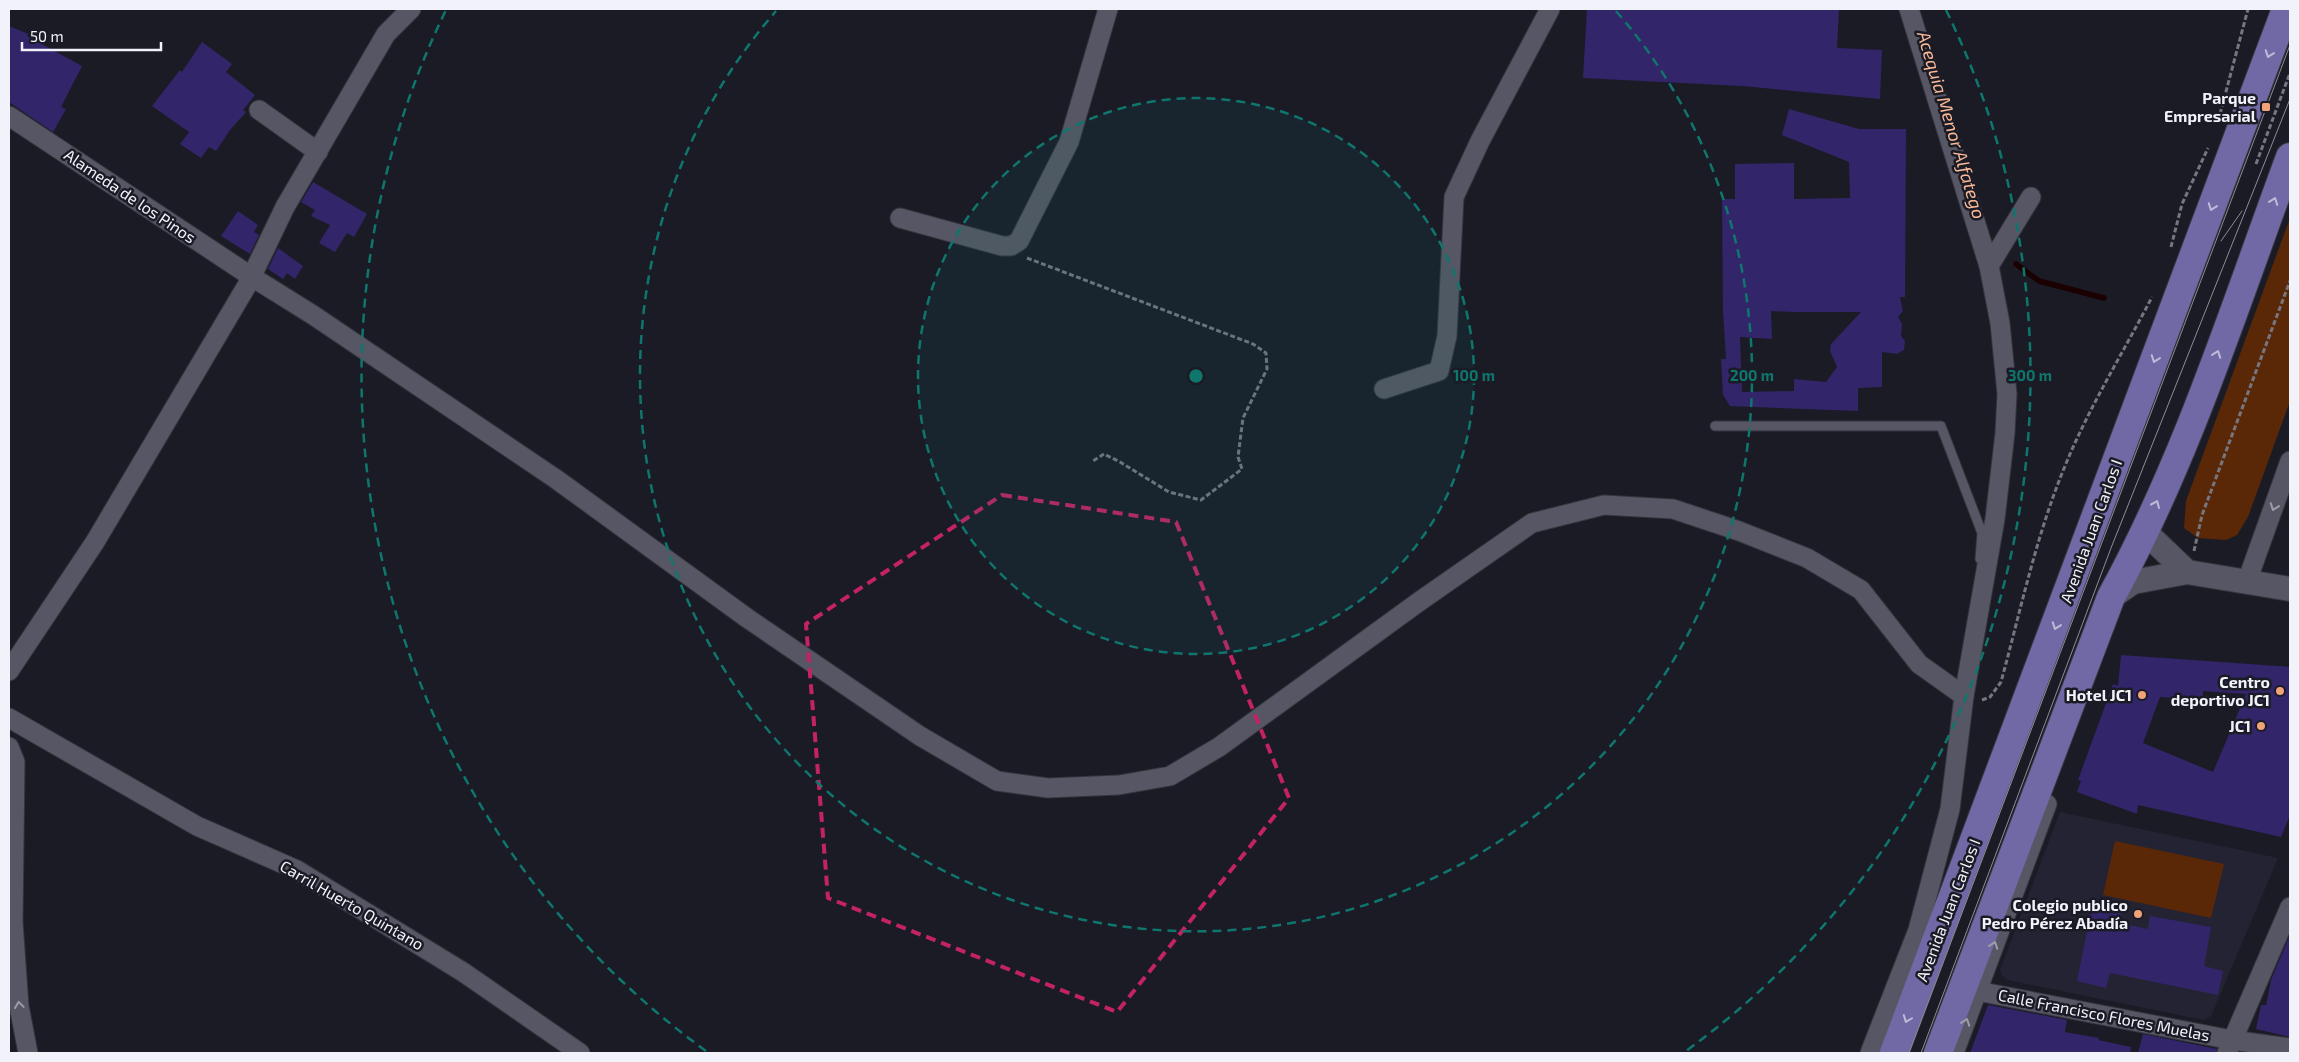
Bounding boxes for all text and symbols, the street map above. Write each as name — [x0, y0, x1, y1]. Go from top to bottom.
scale bar — [22, 20, 161, 52]
text: 50 m — [30, 27, 64, 45]
water label: Acequia Menor Alfatego — [1913, 27, 1991, 221]
one-way arrow — [2265, 50, 2275, 58]
place label: Parque Empresarial — [2164, 88, 2257, 125]
marker: Parque Empresarial — [2260, 101, 2272, 113]
street label: Alameda de los Pinos — [61, 145, 200, 247]
one-way arrow — [2268, 198, 2278, 206]
one-way arrow — [2208, 202, 2218, 211]
one-way arrow — [2211, 350, 2221, 358]
one-way arrow — [2151, 354, 2161, 363]
text: 100 m — [1453, 366, 1495, 384]
text: 200 m — [1730, 366, 1774, 384]
text: 300 m — [2008, 366, 2052, 384]
centre of rings — [1187, 367, 1205, 385]
street label: Avenida Juan Carlos I — [2056, 456, 2125, 605]
one-way arrow — [2149, 500, 2160, 509]
one-way arrow — [2270, 502, 2280, 511]
one-way arrow — [2052, 621, 2062, 630]
place label: Centro deportivo JC1 — [2171, 672, 2270, 709]
place label: Hotel JC1 — [2066, 685, 2132, 704]
marker: Centro deportivo JC1 — [2274, 685, 2286, 697]
marker: Hotel JC1 — [2136, 689, 2148, 701]
place label: JC1 — [2229, 716, 2251, 735]
marker: JC1 — [2255, 720, 2267, 732]
street label: Avenida Juan Carlos I — [1912, 836, 1984, 984]
street label: Carril Huerto Quintano — [277, 856, 427, 954]
place label: Colegio publico Pedro Pérez Abadía — [1982, 895, 2128, 932]
marker: Colegio publico Pedro Pérez Abadía — [2132, 908, 2144, 920]
one-way arrow — [1988, 941, 1998, 950]
street label: Calle Francisco Flores Muelas — [1997, 985, 2211, 1044]
one-way arrow — [14, 1001, 25, 1009]
one-way arrow — [1903, 1014, 1913, 1023]
one-way arrow — [1960, 1018, 1970, 1027]

